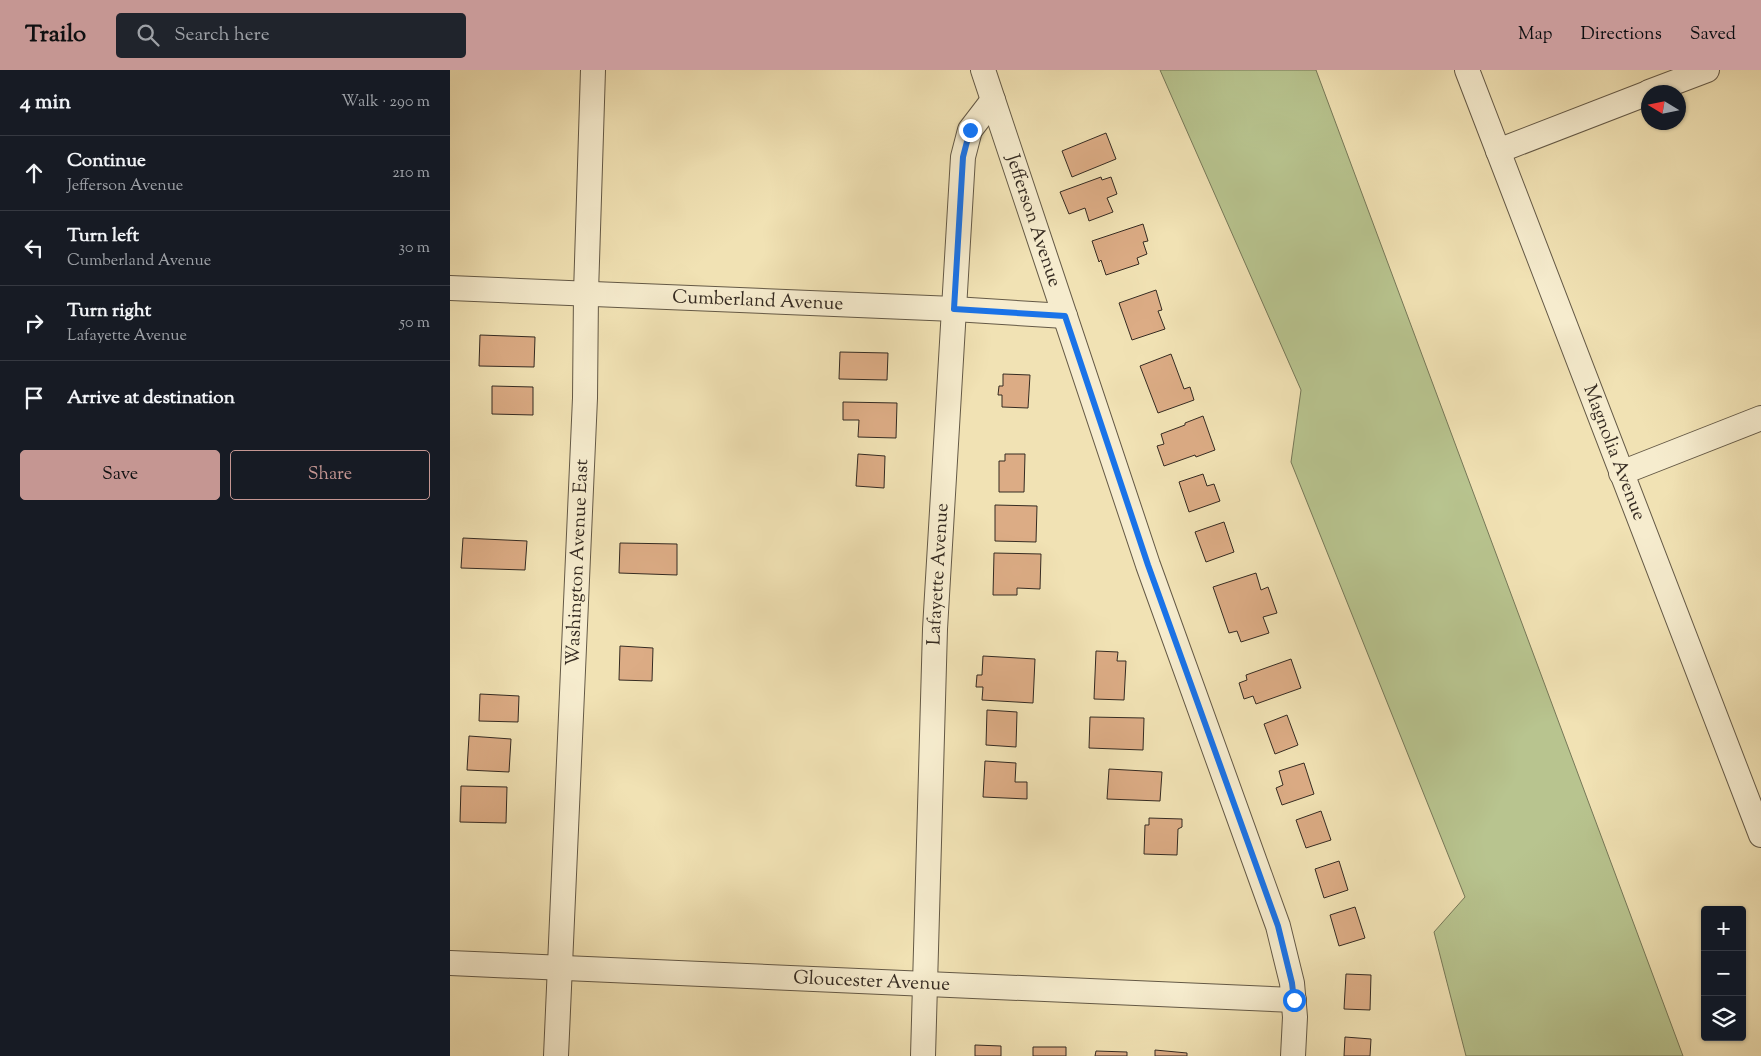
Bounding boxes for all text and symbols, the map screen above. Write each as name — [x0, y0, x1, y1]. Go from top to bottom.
search box — [116, 13, 466, 58]
text: Trailo — [25, 18, 86, 52]
icon: search — [134, 21, 162, 49]
text: Search here — [174, 22, 270, 49]
text: Map — [1518, 22, 1553, 48]
text: Directions — [1581, 22, 1662, 48]
text: Saved — [1690, 22, 1736, 48]
north arrow — [1641, 85, 1686, 130]
text: 4 min — [20, 88, 71, 118]
text: Walk · 290 m — [341, 91, 430, 114]
route end — [959, 119, 982, 142]
text: Continue — [67, 148, 146, 175]
street label: Jefferson Avenue — [998, 150, 1068, 291]
icon: ahead — [20, 159, 48, 187]
text: 210 m — [392, 162, 430, 185]
text: Jefferson Avenue — [67, 175, 183, 198]
text: Turn left — [67, 223, 139, 250]
icon: left — [20, 234, 48, 262]
text: 30 m — [399, 237, 430, 260]
text: Cumberland Avenue — [67, 250, 211, 273]
street label: Cumberland Avenue — [672, 284, 844, 318]
text: Turn right — [67, 298, 151, 325]
icon: right — [20, 309, 48, 337]
text: 50 m — [399, 312, 430, 335]
text: Lafayette Avenue — [67, 325, 187, 348]
street label: Magnolia Avenue — [1576, 381, 1653, 525]
icon: arrive — [20, 384, 48, 412]
text: Arrive at destination — [67, 385, 235, 412]
button: Save — [20, 450, 220, 500]
button: Share — [230, 450, 430, 500]
street label: Washington Avenue East — [560, 458, 596, 667]
street label: Lafayette Avenue — [921, 502, 956, 646]
map controls — [1701, 906, 1746, 1041]
button: + — [1701, 906, 1746, 951]
button: − — [1701, 951, 1746, 996]
street label: Gloucester Avenue — [793, 965, 951, 998]
route start — [1283, 989, 1306, 1012]
button: layers — [1701, 996, 1746, 1041]

